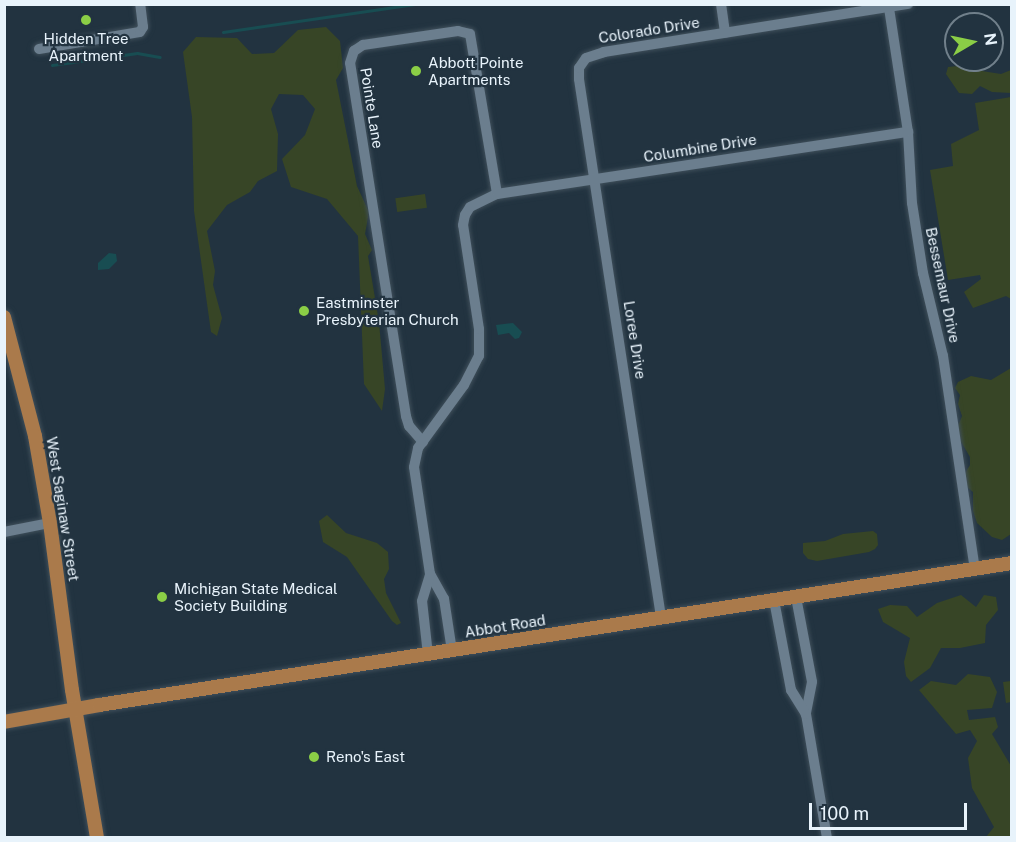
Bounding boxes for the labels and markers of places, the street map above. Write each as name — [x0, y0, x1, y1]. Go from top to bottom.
marker: Hidden Tree Apartment — [79, 13, 93, 27]
place label: Hidden Tree Apartment — [43, 29, 129, 64]
place label: Abbott Pointe Apartments — [428, 53, 523, 88]
marker: Abbott Pointe Apartments — [409, 64, 423, 78]
place label: Eastminster Presbyterian Church — [316, 293, 459, 328]
marker: Eastminster Presbyterian Church — [297, 304, 311, 318]
place label: Michigan State Medical Society Building — [174, 579, 338, 614]
marker: Michigan State Medical Society Building — [155, 590, 169, 604]
place label: Reno's East — [326, 748, 405, 766]
marker: Reno's East — [307, 750, 321, 764]

